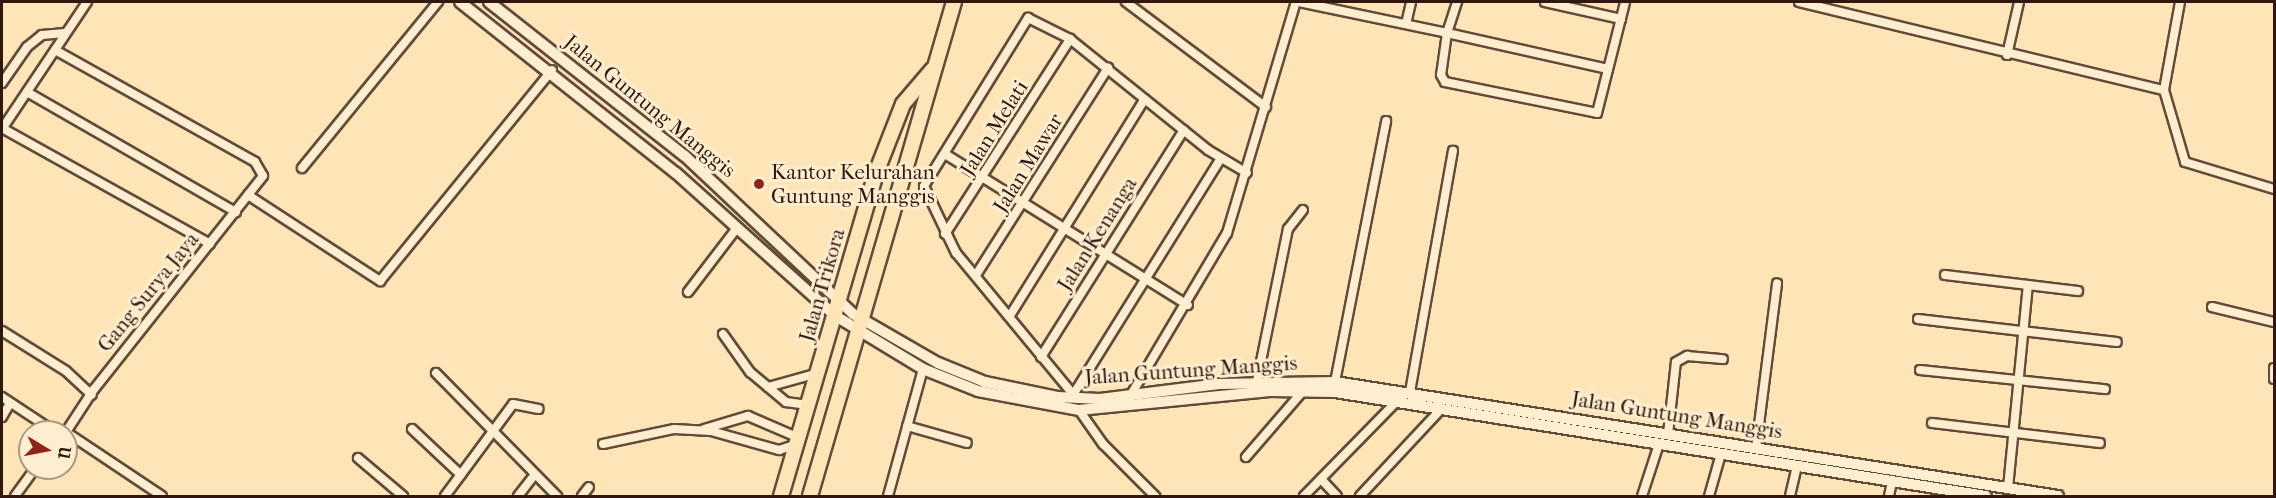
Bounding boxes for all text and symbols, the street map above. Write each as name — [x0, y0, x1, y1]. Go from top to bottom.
street label: Jalan Guntung Manggis — [559, 29, 741, 183]
street label: Jalan Melati — [955, 76, 1033, 180]
street label: Jalan Mawar — [988, 109, 1068, 217]
place label: Kantor Kelurahan Guntung Manggis — [771, 159, 935, 209]
street label: Jalan Kenanga — [1052, 172, 1142, 296]
marker: Kantor Kelurahan Guntung Manggis — [752, 177, 766, 191]
street label: Jalan Trikora — [794, 225, 850, 345]
street label: Gang Surya Jaya — [92, 227, 204, 357]
street label: Jalan Guntung Manggis — [1084, 350, 1298, 390]
street label: Jalan Guntung Manggis — [1570, 386, 1784, 444]
north arrow — [18, 420, 78, 480]
text: U — [54, 445, 75, 461]

